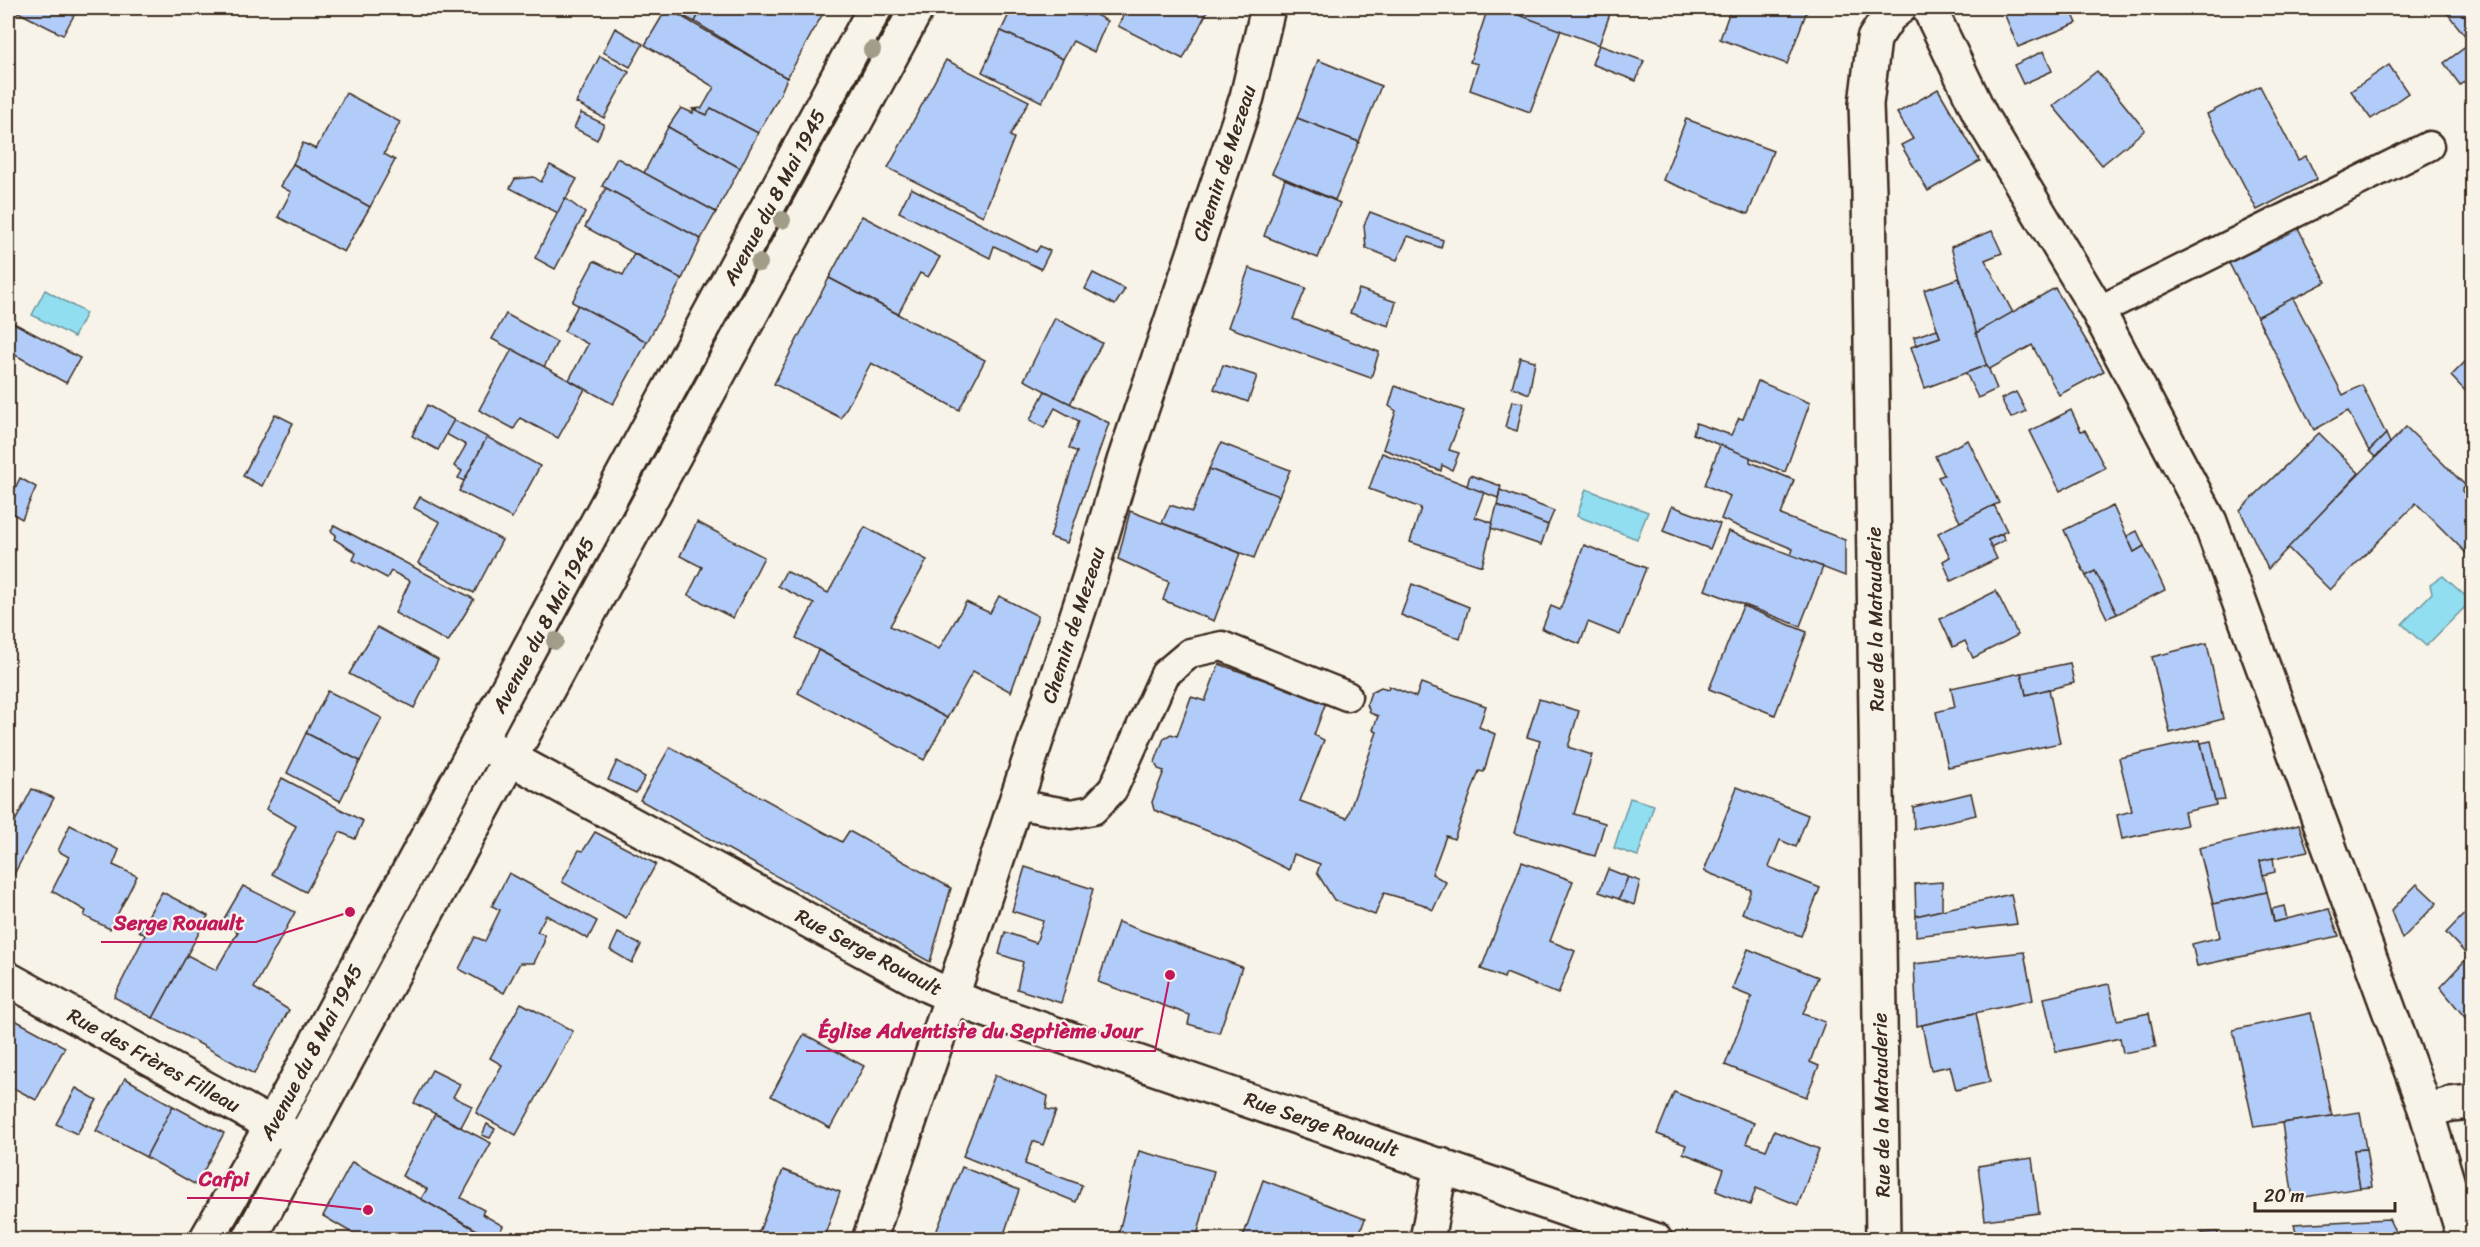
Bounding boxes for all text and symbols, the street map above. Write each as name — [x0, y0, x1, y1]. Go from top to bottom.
street label: Chemin de Mezeau — [1183, 80, 1266, 246]
street label: Avenue du 8 Mai 1945 — [713, 103, 836, 293]
street label: Rue de la Matauderie — [1856, 526, 1895, 712]
street label: Avenue du 8 Mai 1945 — [482, 531, 605, 721]
street label: Chemin de Mezeau — [1032, 542, 1115, 708]
street label: Rue Serge Rouault — [789, 899, 949, 1006]
callout: Serge Rouault — [101, 903, 256, 942]
text: Serge Rouault — [113, 904, 245, 942]
street label: Avenue du 8 Mai 1945 — [250, 958, 373, 1148]
street label: Rue des Frères Filleau — [61, 998, 247, 1123]
callout: Église Adventiste du Septième Jour — [806, 1012, 1155, 1051]
text: Église Adventiste du Septième Jour — [818, 1012, 1145, 1050]
street label: Rue de la Matauderie — [1862, 1012, 1901, 1198]
street label: Rue Serge Rouault — [1239, 1082, 1405, 1168]
callout: Cafpi — [187, 1159, 261, 1198]
text: Cafpi — [198, 1160, 250, 1198]
scale bar — [2255, 1175, 2394, 1213]
text: 20 m — [2264, 1180, 2304, 1212]

